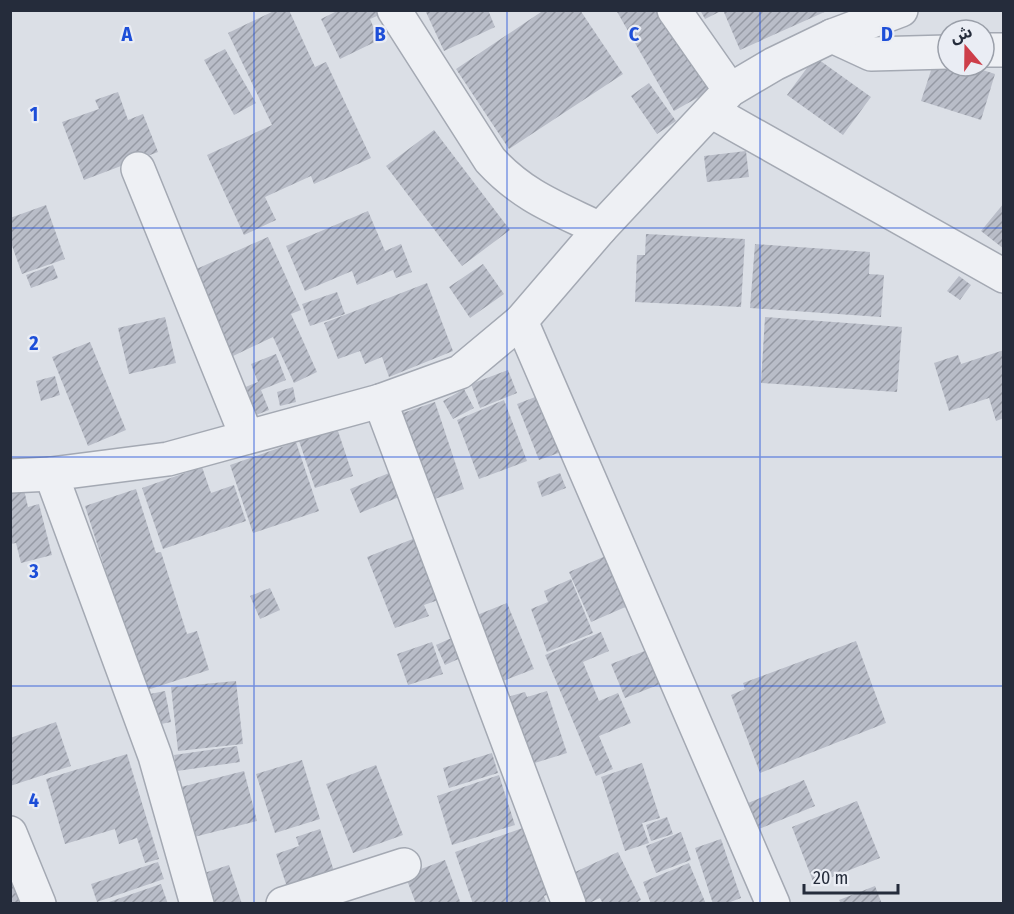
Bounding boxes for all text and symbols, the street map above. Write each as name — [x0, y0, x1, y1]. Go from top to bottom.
north arrow — [936, 18, 996, 78]
text: A — [121, 22, 134, 46]
text: B — [374, 22, 386, 46]
text: C — [629, 22, 640, 46]
text: D — [881, 22, 893, 46]
text: ش — [947, 22, 975, 47]
text: 1 — [30, 102, 38, 126]
text: 2 — [28, 331, 39, 355]
text: 3 — [28, 559, 39, 583]
text: 4 — [29, 788, 39, 812]
scale bar — [804, 857, 898, 895]
text: 20 m — [813, 867, 848, 889]

